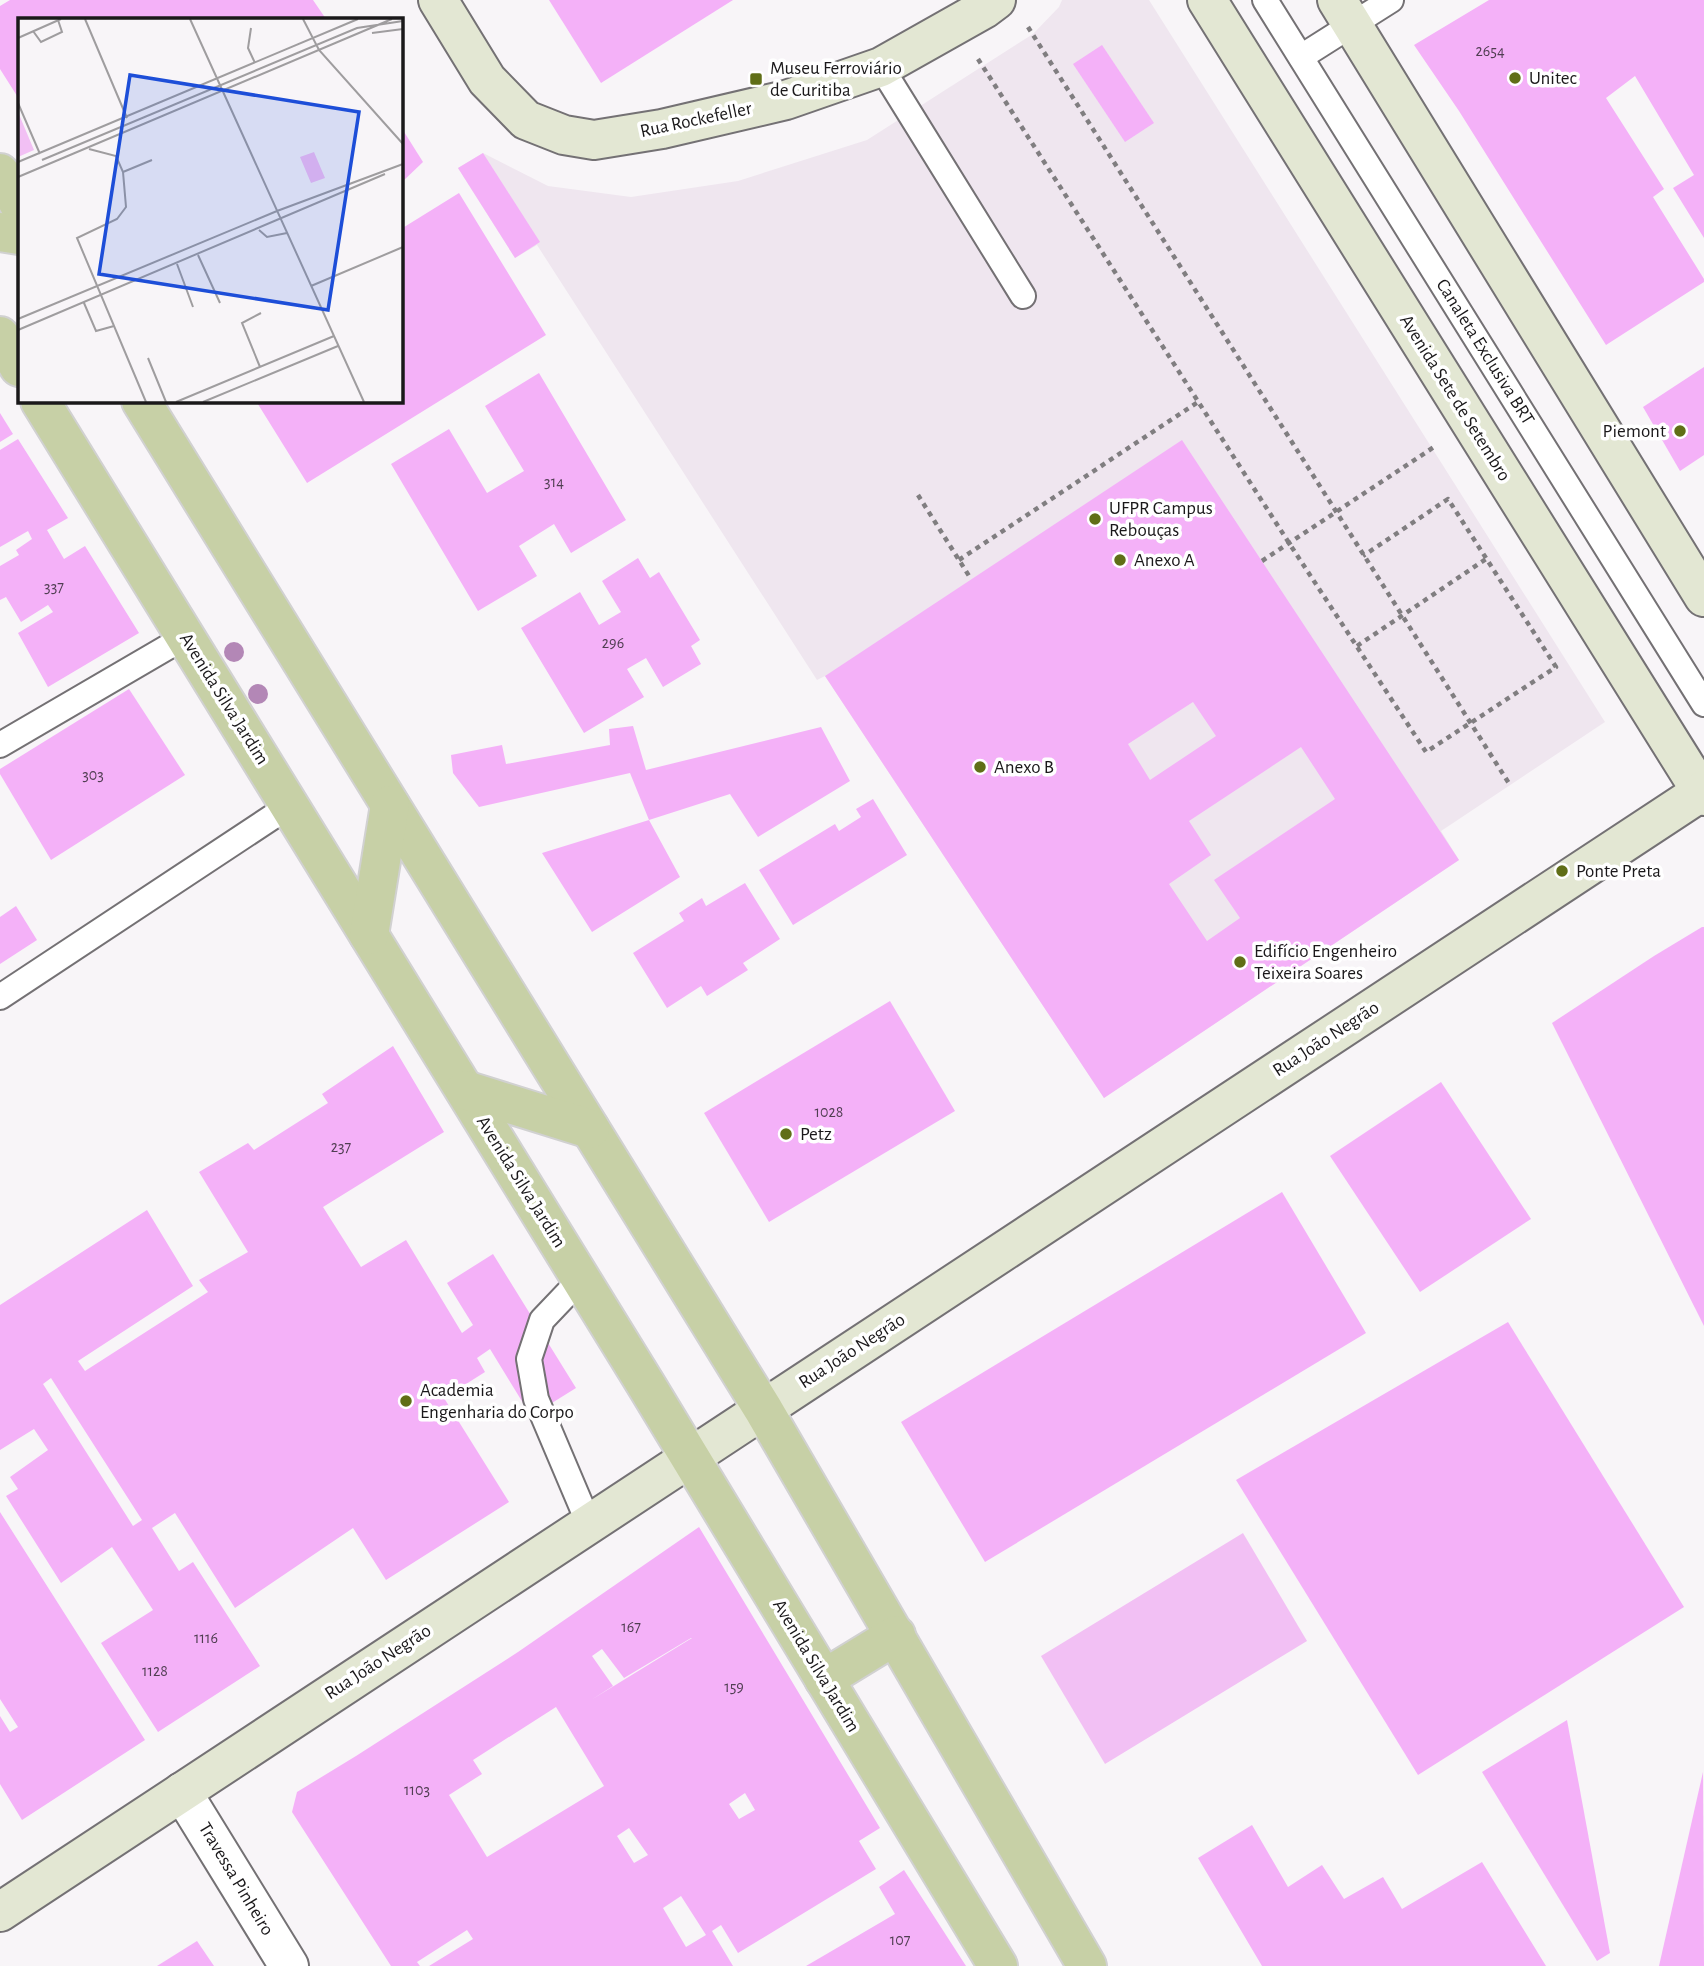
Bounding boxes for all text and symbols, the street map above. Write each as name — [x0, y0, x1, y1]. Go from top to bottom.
inset map — [18, 18, 402, 402]
house number: 2654 — [1475, 43, 1505, 59]
place label: Museu Ferroviário de Curitiba — [770, 59, 902, 100]
place label: Unitec — [1529, 69, 1577, 88]
marker: Unitec — [1507, 70, 1523, 86]
marker: Museu Ferroviário de Curitiba — [748, 71, 764, 87]
street label: Rua Rockefeller — [638, 99, 754, 141]
street label: Canaleta Exclusiva BRT — [1432, 276, 1538, 428]
street label: Avenida Sete de Setembro — [1396, 311, 1514, 485]
place label: Piemont — [1603, 422, 1666, 441]
marker: Piemont — [1672, 423, 1688, 439]
house number: 314 — [544, 474, 564, 490]
place label: UFPR Campus Rebouças — [1109, 499, 1213, 540]
marker: UFPR Campus Rebouças — [1087, 511, 1103, 527]
place label: Anexo A — [1134, 551, 1195, 570]
marker: Anexo A — [1112, 552, 1128, 568]
house number: 337 — [44, 579, 64, 595]
street label: Avenida Silva Jardim — [176, 630, 272, 768]
house number: 296 — [602, 635, 624, 651]
place label: Anexo B — [994, 758, 1054, 777]
marker: Anexo B — [972, 759, 988, 775]
house number: 303 — [82, 767, 104, 783]
place label: Ponte Preta — [1576, 862, 1661, 881]
marker: Ponte Preta — [1554, 863, 1570, 879]
place label: Edifício Engenheiro Teixeira Soares — [1254, 942, 1397, 983]
marker: Edifício Engenheiro Teixeira Soares — [1232, 954, 1248, 970]
street label: Rua João Negrão — [1270, 998, 1382, 1080]
house number: 1028 — [815, 1104, 843, 1120]
street label: Avenida Silva Jardim — [473, 1113, 569, 1251]
place label: Petz — [800, 1125, 832, 1144]
marker: Petz — [778, 1126, 794, 1142]
house number: 237 — [331, 1139, 352, 1155]
street label: Rua João Negrão — [796, 1310, 908, 1392]
place label: Academia Engenharia do Corpo — [420, 1381, 574, 1422]
marker: Academia Engenharia do Corpo — [398, 1393, 414, 1409]
street label: Avenida Silva Jardim — [769, 1596, 863, 1736]
house number: 167 — [621, 1619, 641, 1635]
street label: Rua João Negrão — [322, 1621, 434, 1703]
house number: 1116 — [194, 1630, 218, 1646]
house number: 1128 — [142, 1663, 168, 1679]
house number: 159 — [724, 1679, 744, 1695]
house number: 1103 — [404, 1782, 430, 1798]
street label: Travessa Pinheiro — [195, 1819, 277, 1939]
house number: 107 — [890, 1932, 911, 1948]

